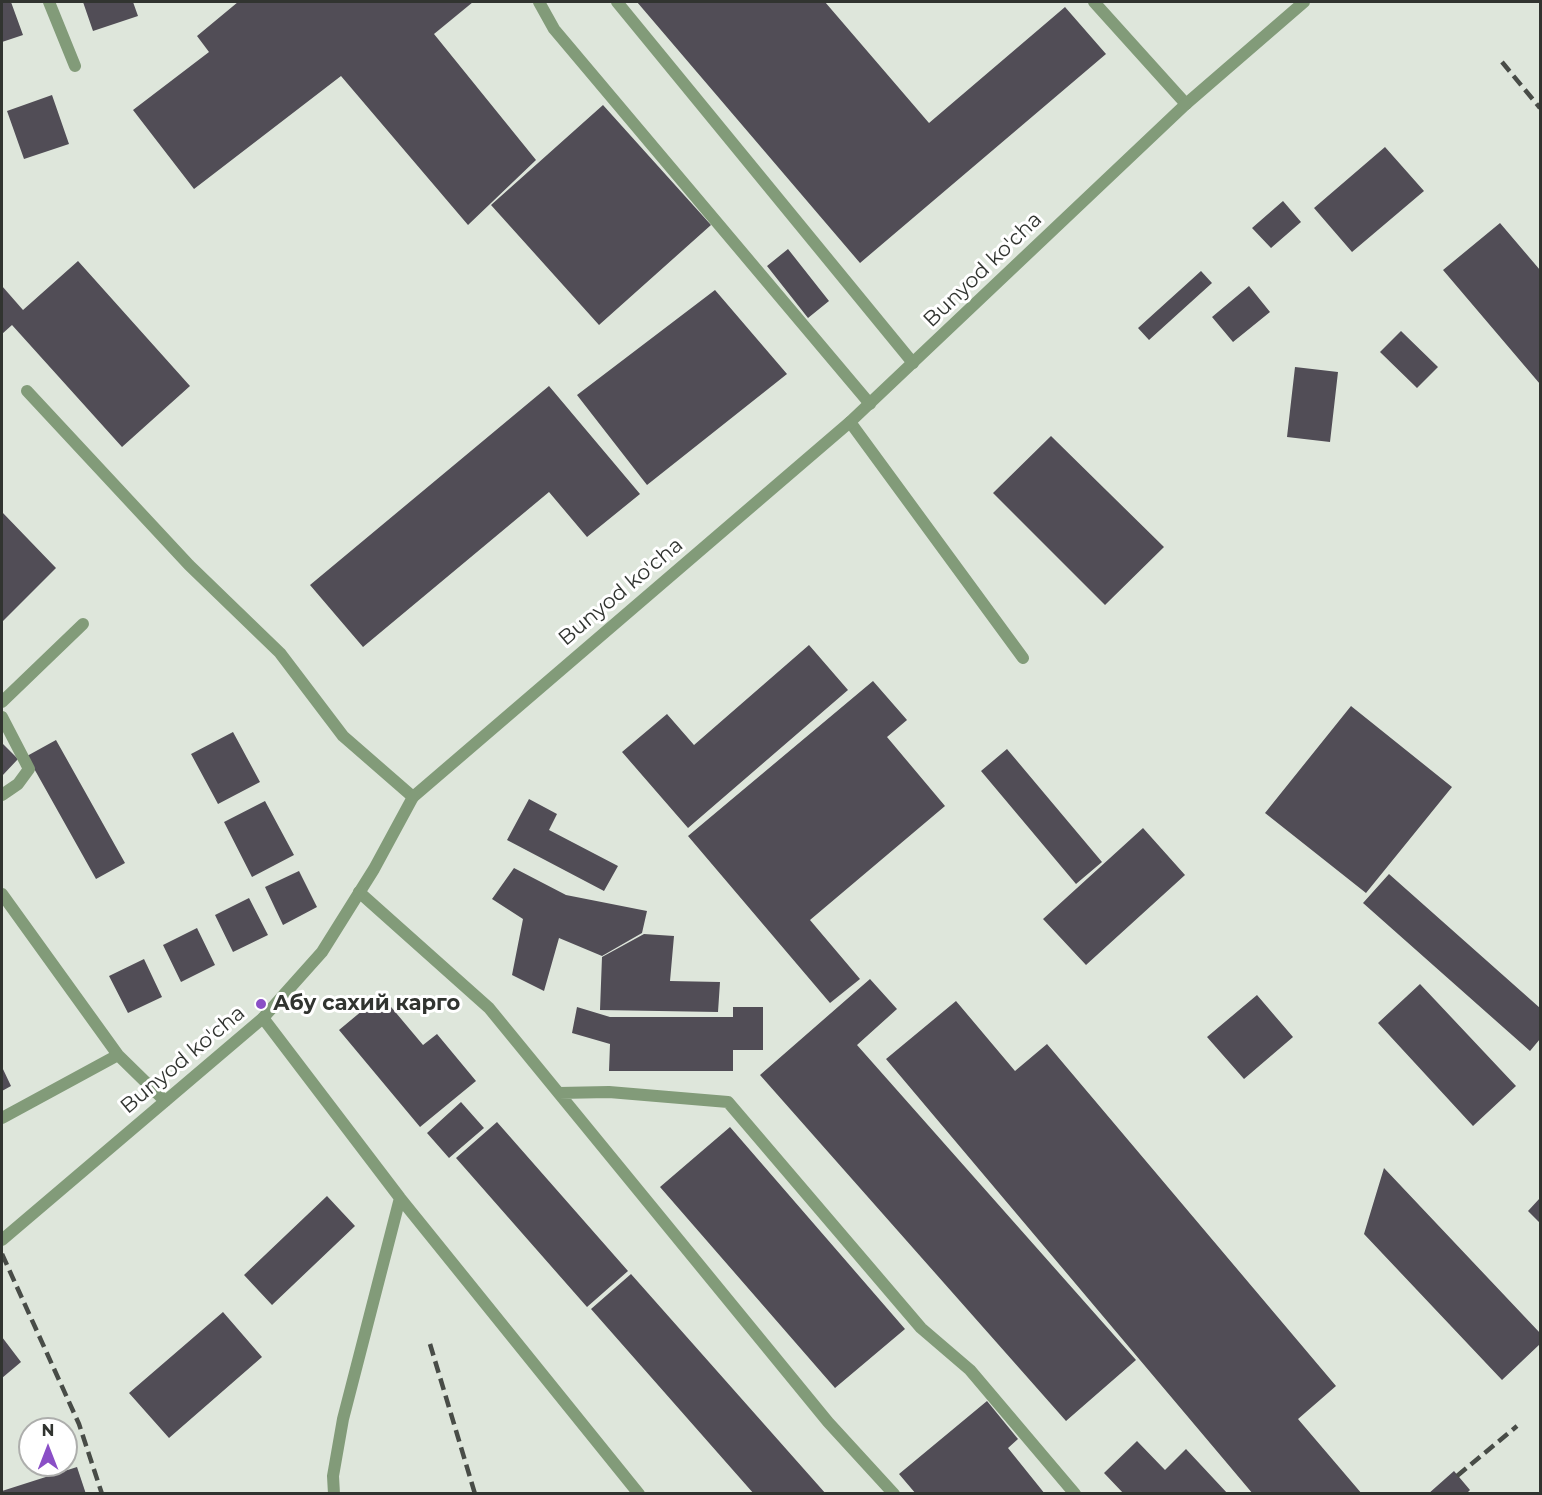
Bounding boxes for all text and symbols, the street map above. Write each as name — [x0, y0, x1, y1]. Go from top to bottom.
street label: Bunyod ko'cha — [919, 207, 1047, 333]
street label: Bunyod ko'cha — [554, 533, 688, 651]
place label: Абу сахий карго — [273, 991, 460, 1017]
marker: Абу сахий карго — [254, 997, 268, 1011]
street label: Bunyod ko'cha — [116, 1001, 250, 1119]
north arrow — [18, 1417, 78, 1477]
text: N — [42, 1421, 54, 1440]

